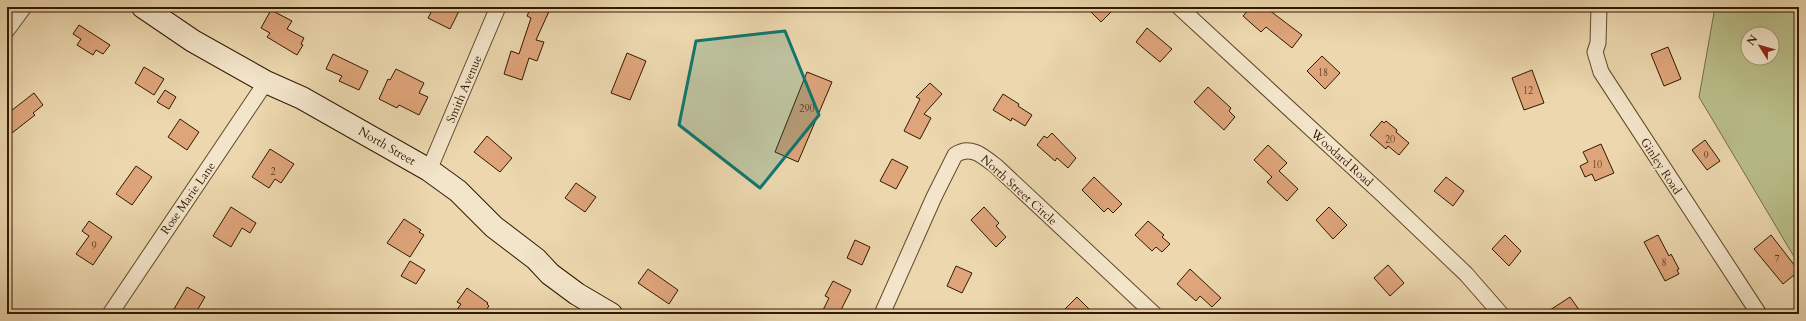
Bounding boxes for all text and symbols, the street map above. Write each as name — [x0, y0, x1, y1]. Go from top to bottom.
north arrow — [1740, 26, 1780, 66]
text: N — [1744, 32, 1762, 49]
street label: Smith Avenue — [443, 53, 485, 125]
house number: 18 — [1318, 66, 1328, 80]
house number: 12 — [1523, 84, 1533, 98]
house number: 290 — [799, 102, 815, 116]
street label: North Street — [355, 123, 419, 169]
street label: Woodard Road — [1307, 125, 1377, 190]
house number: 20 — [1385, 133, 1395, 147]
street label: Ginley Road — [1637, 135, 1686, 198]
house number: 9 — [1703, 149, 1709, 163]
street label: North Street Circle — [977, 151, 1061, 229]
house number: 10 — [1592, 158, 1602, 172]
street label: Rose Marie Lane — [157, 159, 219, 237]
house number: 2 — [270, 165, 276, 179]
house number: 9 — [91, 239, 97, 253]
house number: 7 — [1774, 252, 1780, 266]
house number: 8 — [1661, 256, 1667, 270]

